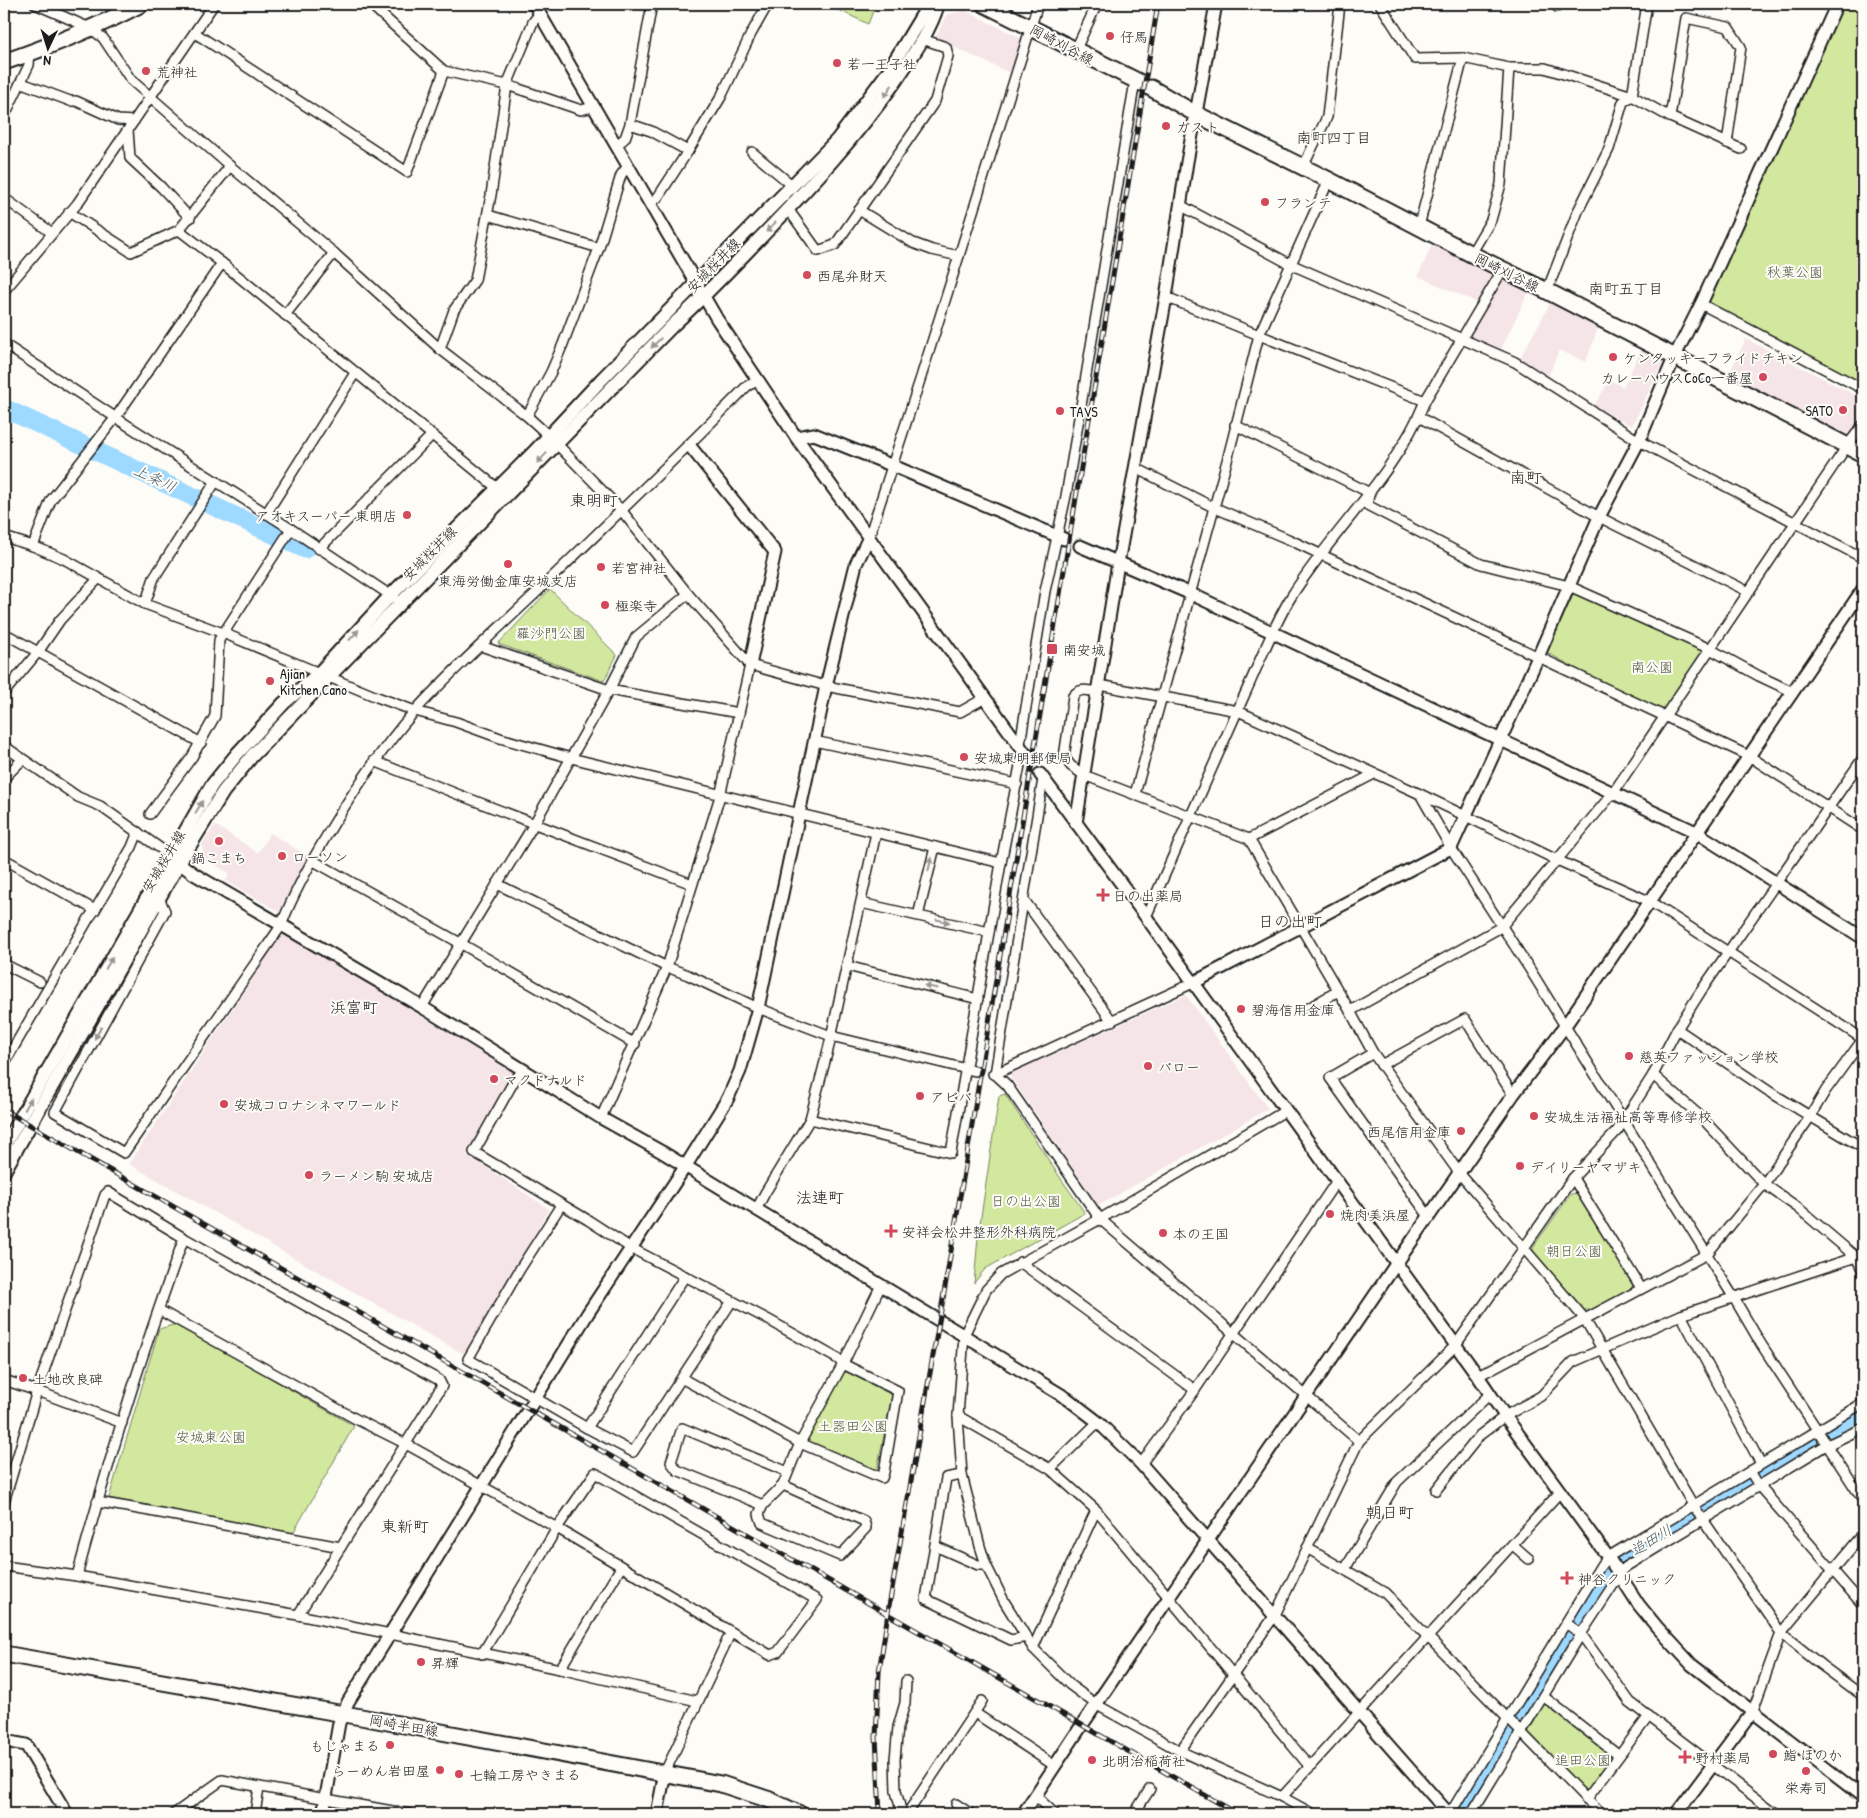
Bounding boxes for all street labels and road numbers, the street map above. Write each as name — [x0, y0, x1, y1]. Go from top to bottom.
street label: 岡崎刈谷線 — [1027, 19, 1097, 69]
street label: 安城桜井線 — [682, 233, 744, 297]
street label: 岡崎刈谷線 — [1471, 248, 1543, 296]
street label: 安城桜井線 — [398, 522, 460, 584]
street label: 安城桜井線 — [137, 826, 189, 896]
street label: 岡崎半田線 — [368, 1710, 440, 1740]

